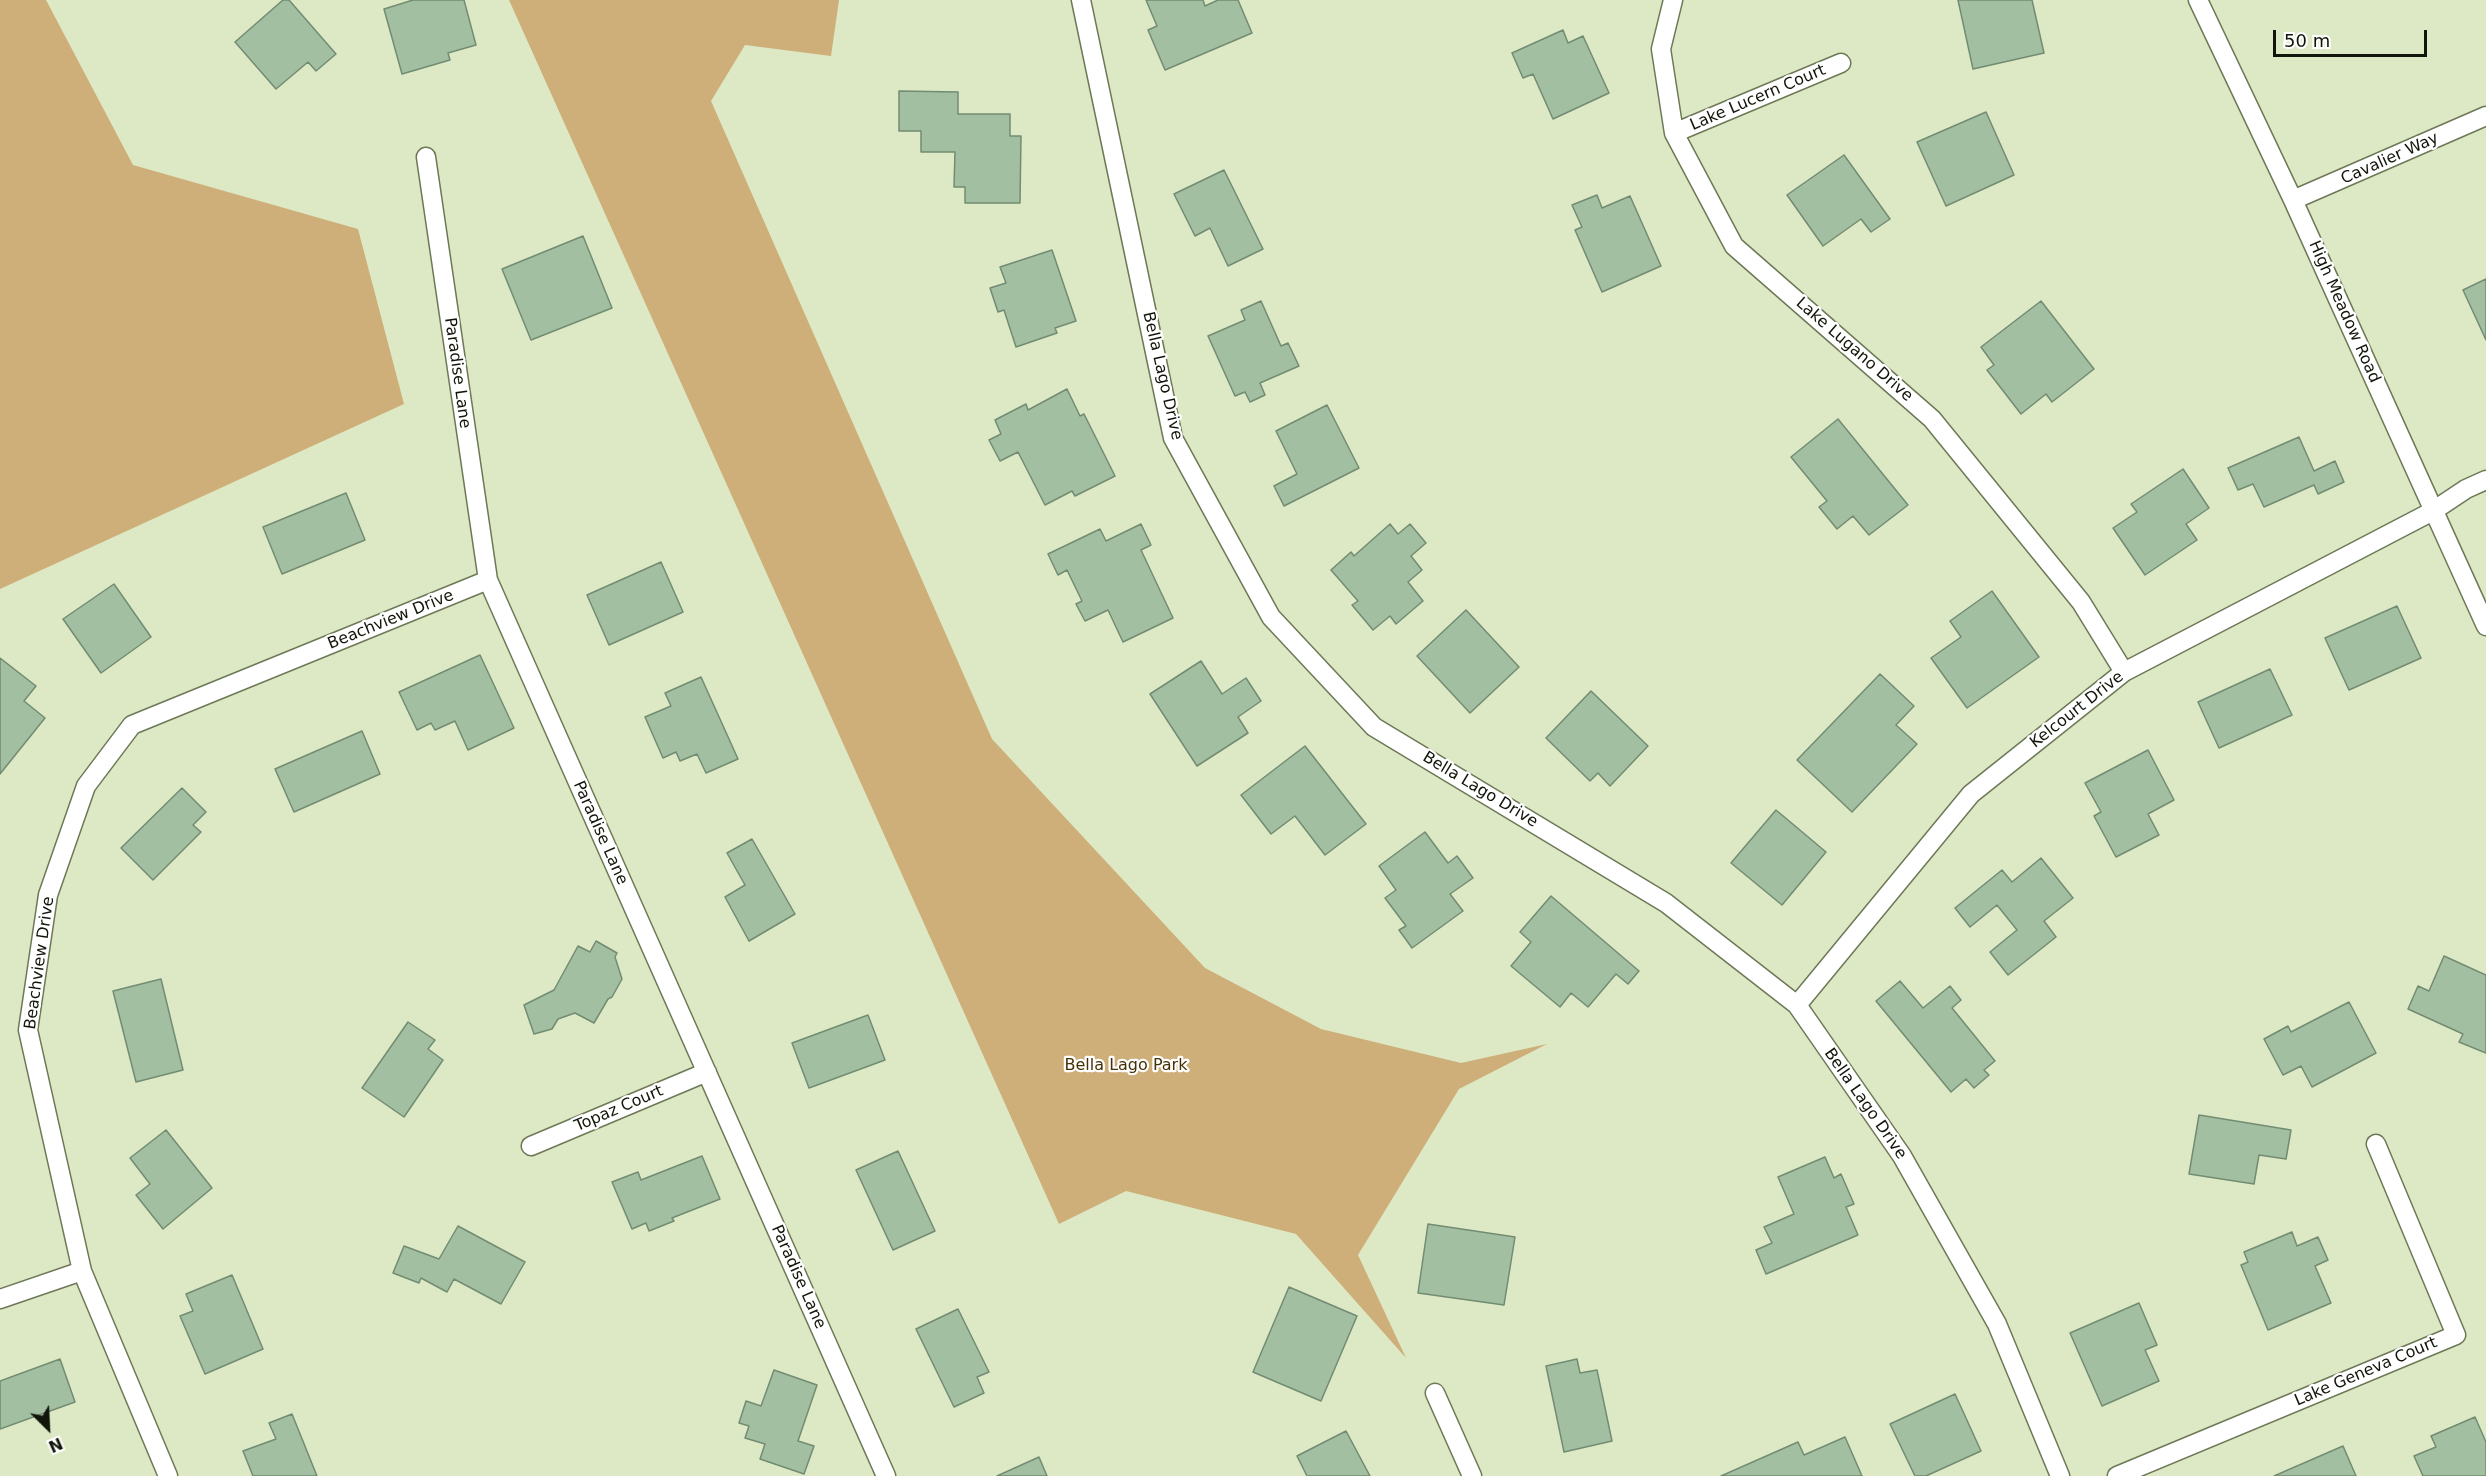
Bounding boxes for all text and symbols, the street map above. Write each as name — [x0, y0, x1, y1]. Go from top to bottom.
scale bar — [2276, 18, 2430, 56]
text: 50 m — [2284, 30, 2330, 51]
street label: Lake Lucern Court — [1687, 61, 1829, 135]
street label: Cavalier Way — [2338, 129, 2442, 189]
street label: High Meadow Road — [2304, 238, 2384, 386]
street label: Lake Lugano Drive — [1792, 294, 1916, 406]
street label: Bella Lago Drive — [1138, 310, 1186, 442]
street label: Paradise Lane — [440, 316, 474, 430]
street label: Beachview Drive — [325, 586, 457, 654]
street label: Kelcourt Drive — [2026, 668, 2128, 752]
street label: Bella Lago Drive — [1419, 748, 1541, 832]
street label: Paradise Lane — [569, 778, 631, 888]
street label: Beachview Drive — [21, 895, 59, 1031]
street label: Bella Lago Drive — [1820, 1045, 1910, 1163]
park label: Bella Lago Park — [1065, 1056, 1187, 1076]
street label: Topaz Court — [572, 1082, 666, 1136]
street label: Paradise Lane — [767, 1222, 829, 1332]
street label: Lake Geneva Court — [2292, 1333, 2440, 1411]
north arrow — [18, 1398, 78, 1458]
text: N — [46, 1433, 66, 1456]

